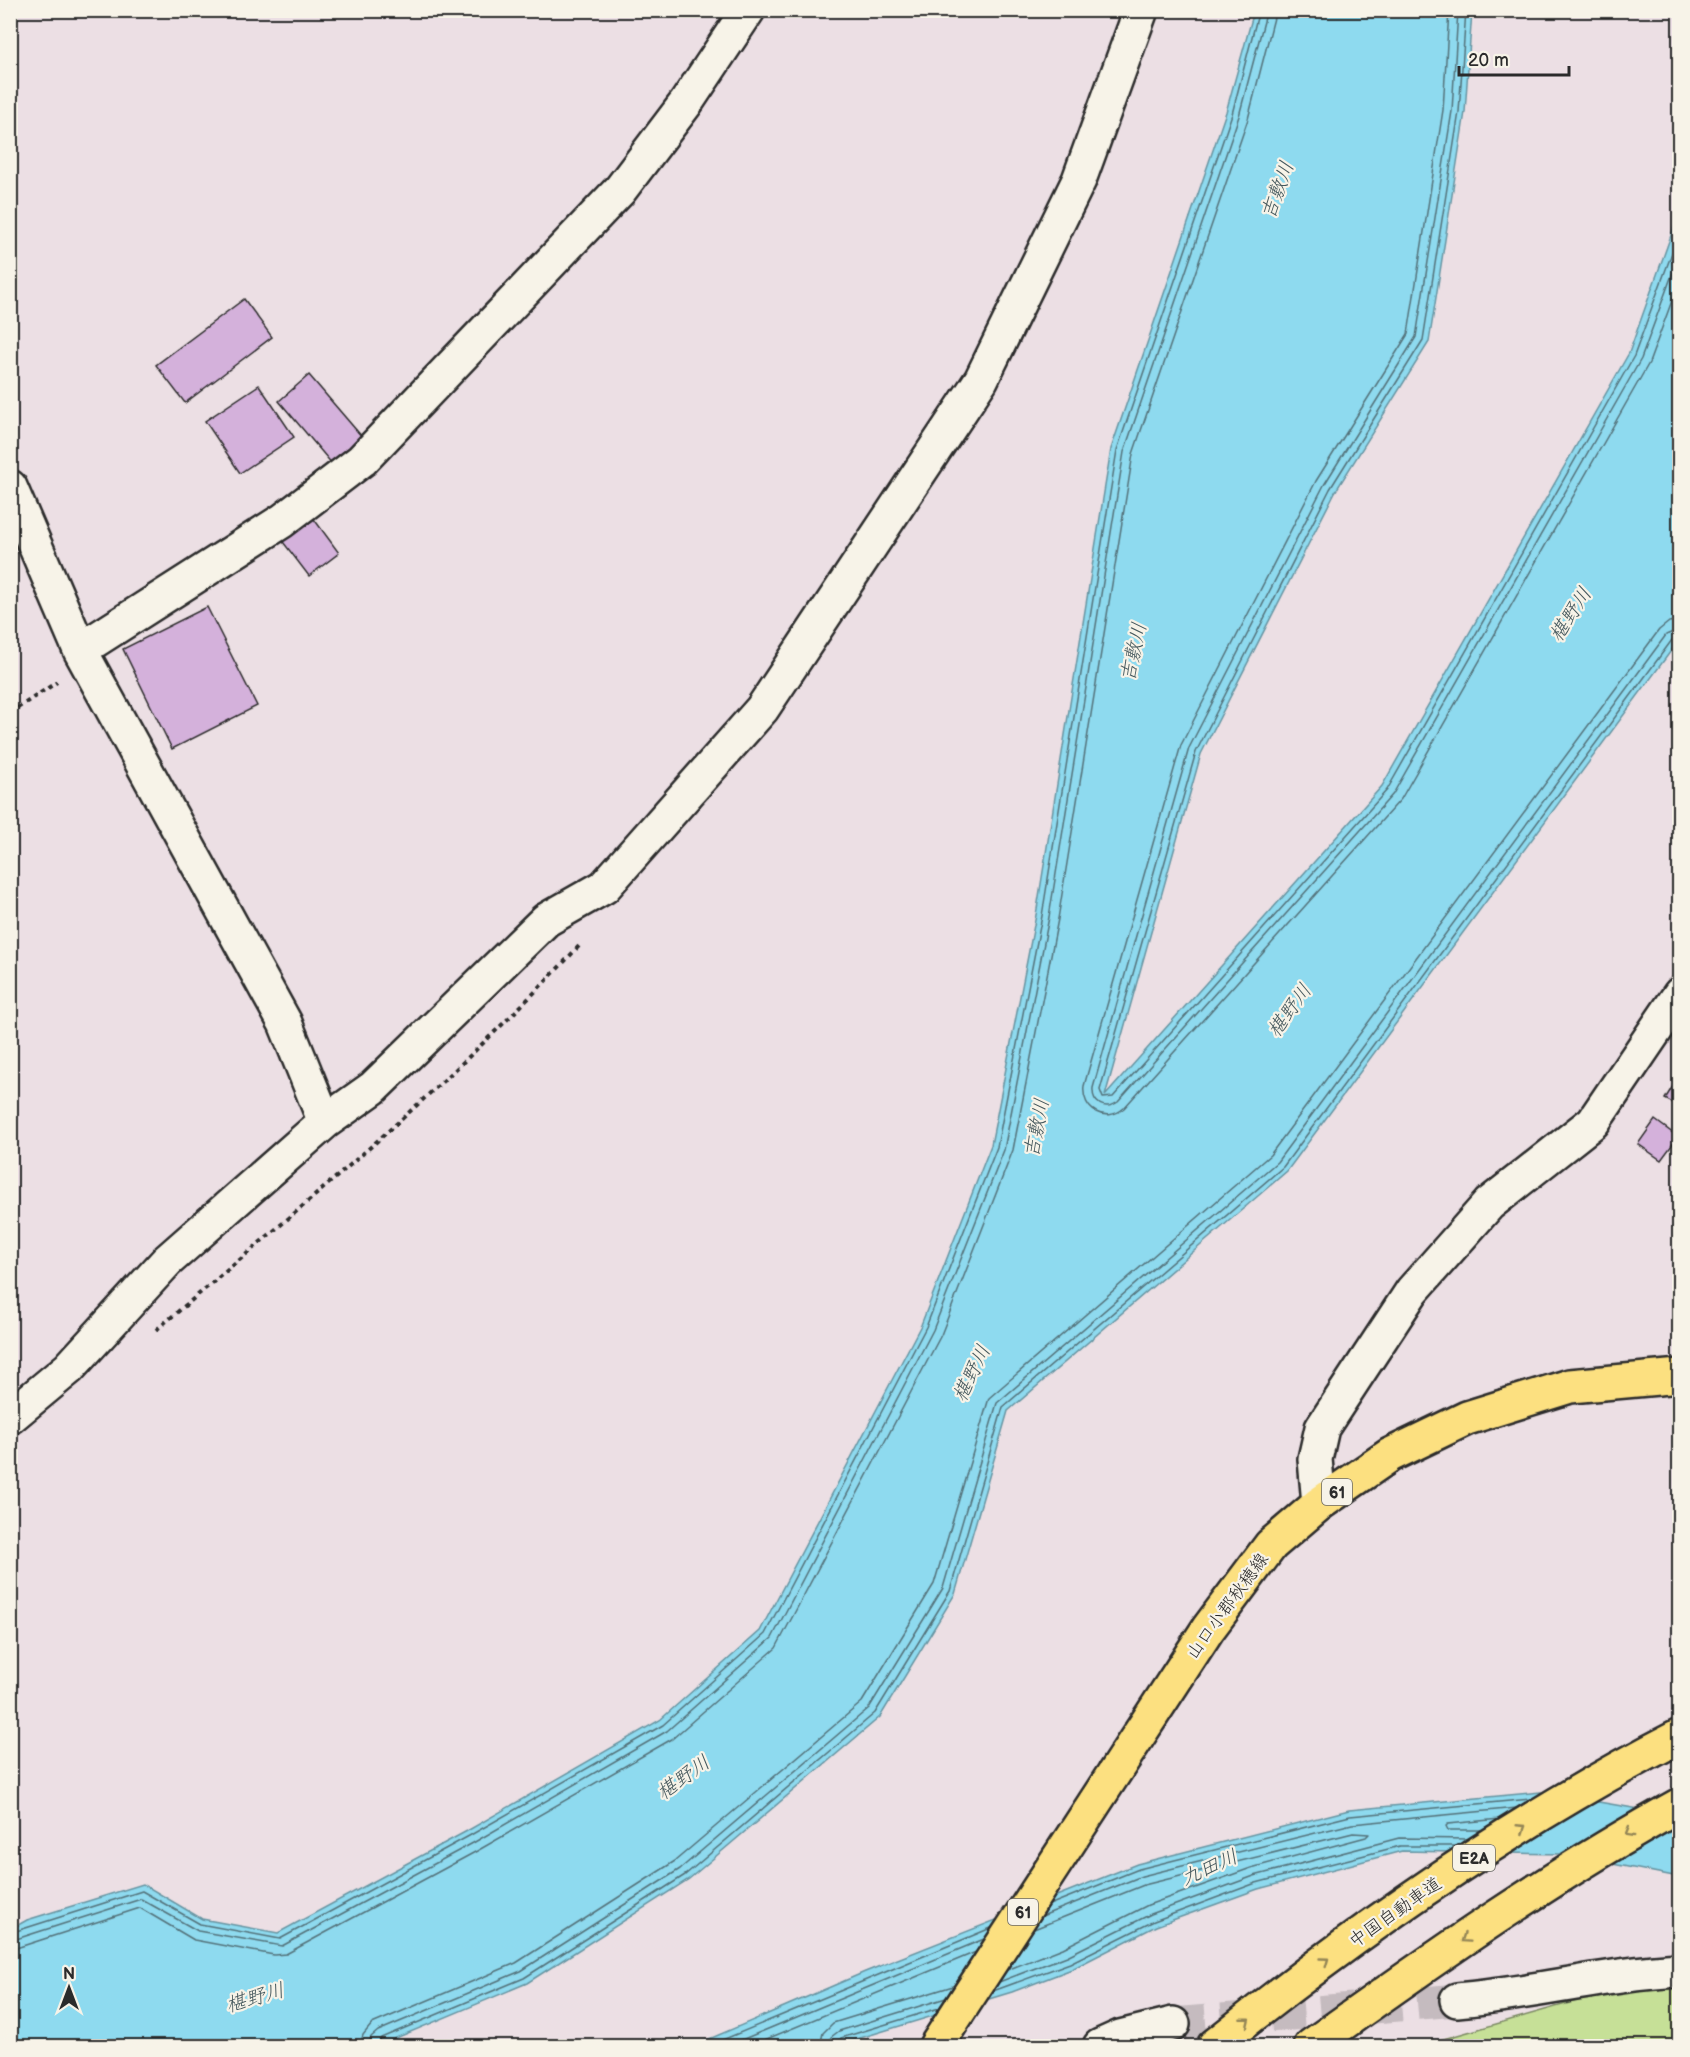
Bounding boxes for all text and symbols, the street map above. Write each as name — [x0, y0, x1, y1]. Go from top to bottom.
scale bar — [1459, 39, 1568, 77]
text: 20 m — [1468, 50, 1509, 71]
water label: 吉敷川 — [1256, 158, 1299, 223]
water label: 椹野川 — [1544, 583, 1597, 646]
water label: 吉敷川 — [1116, 620, 1152, 684]
water label: 椹野川 — [1262, 979, 1317, 1042]
water label: 吉敷川 — [1019, 1096, 1054, 1160]
water label: 椹野川 — [948, 1341, 996, 1406]
road number: 61 — [1322, 1479, 1352, 1505]
street label: 山口小郡秋穂線 — [1182, 1549, 1273, 1663]
water label: 椹野川 — [652, 1750, 715, 1805]
one-way arrow — [1515, 1824, 1526, 1835]
one-way arrow — [1624, 1826, 1635, 1837]
water label: 九田川 — [1177, 1845, 1242, 1891]
road number: E2A — [1453, 1845, 1495, 1871]
street label: 中国自動車道 — [1345, 1873, 1446, 1952]
road number: 61 — [1008, 1899, 1038, 1925]
one-way arrow — [1461, 1932, 1472, 1943]
one-way arrow — [1319, 1957, 1330, 1968]
north arrow — [39, 1958, 99, 2018]
text: N — [63, 1965, 75, 1984]
water label: 椹野川 — [223, 1978, 287, 2018]
one-way arrow — [1239, 2017, 1250, 2028]

